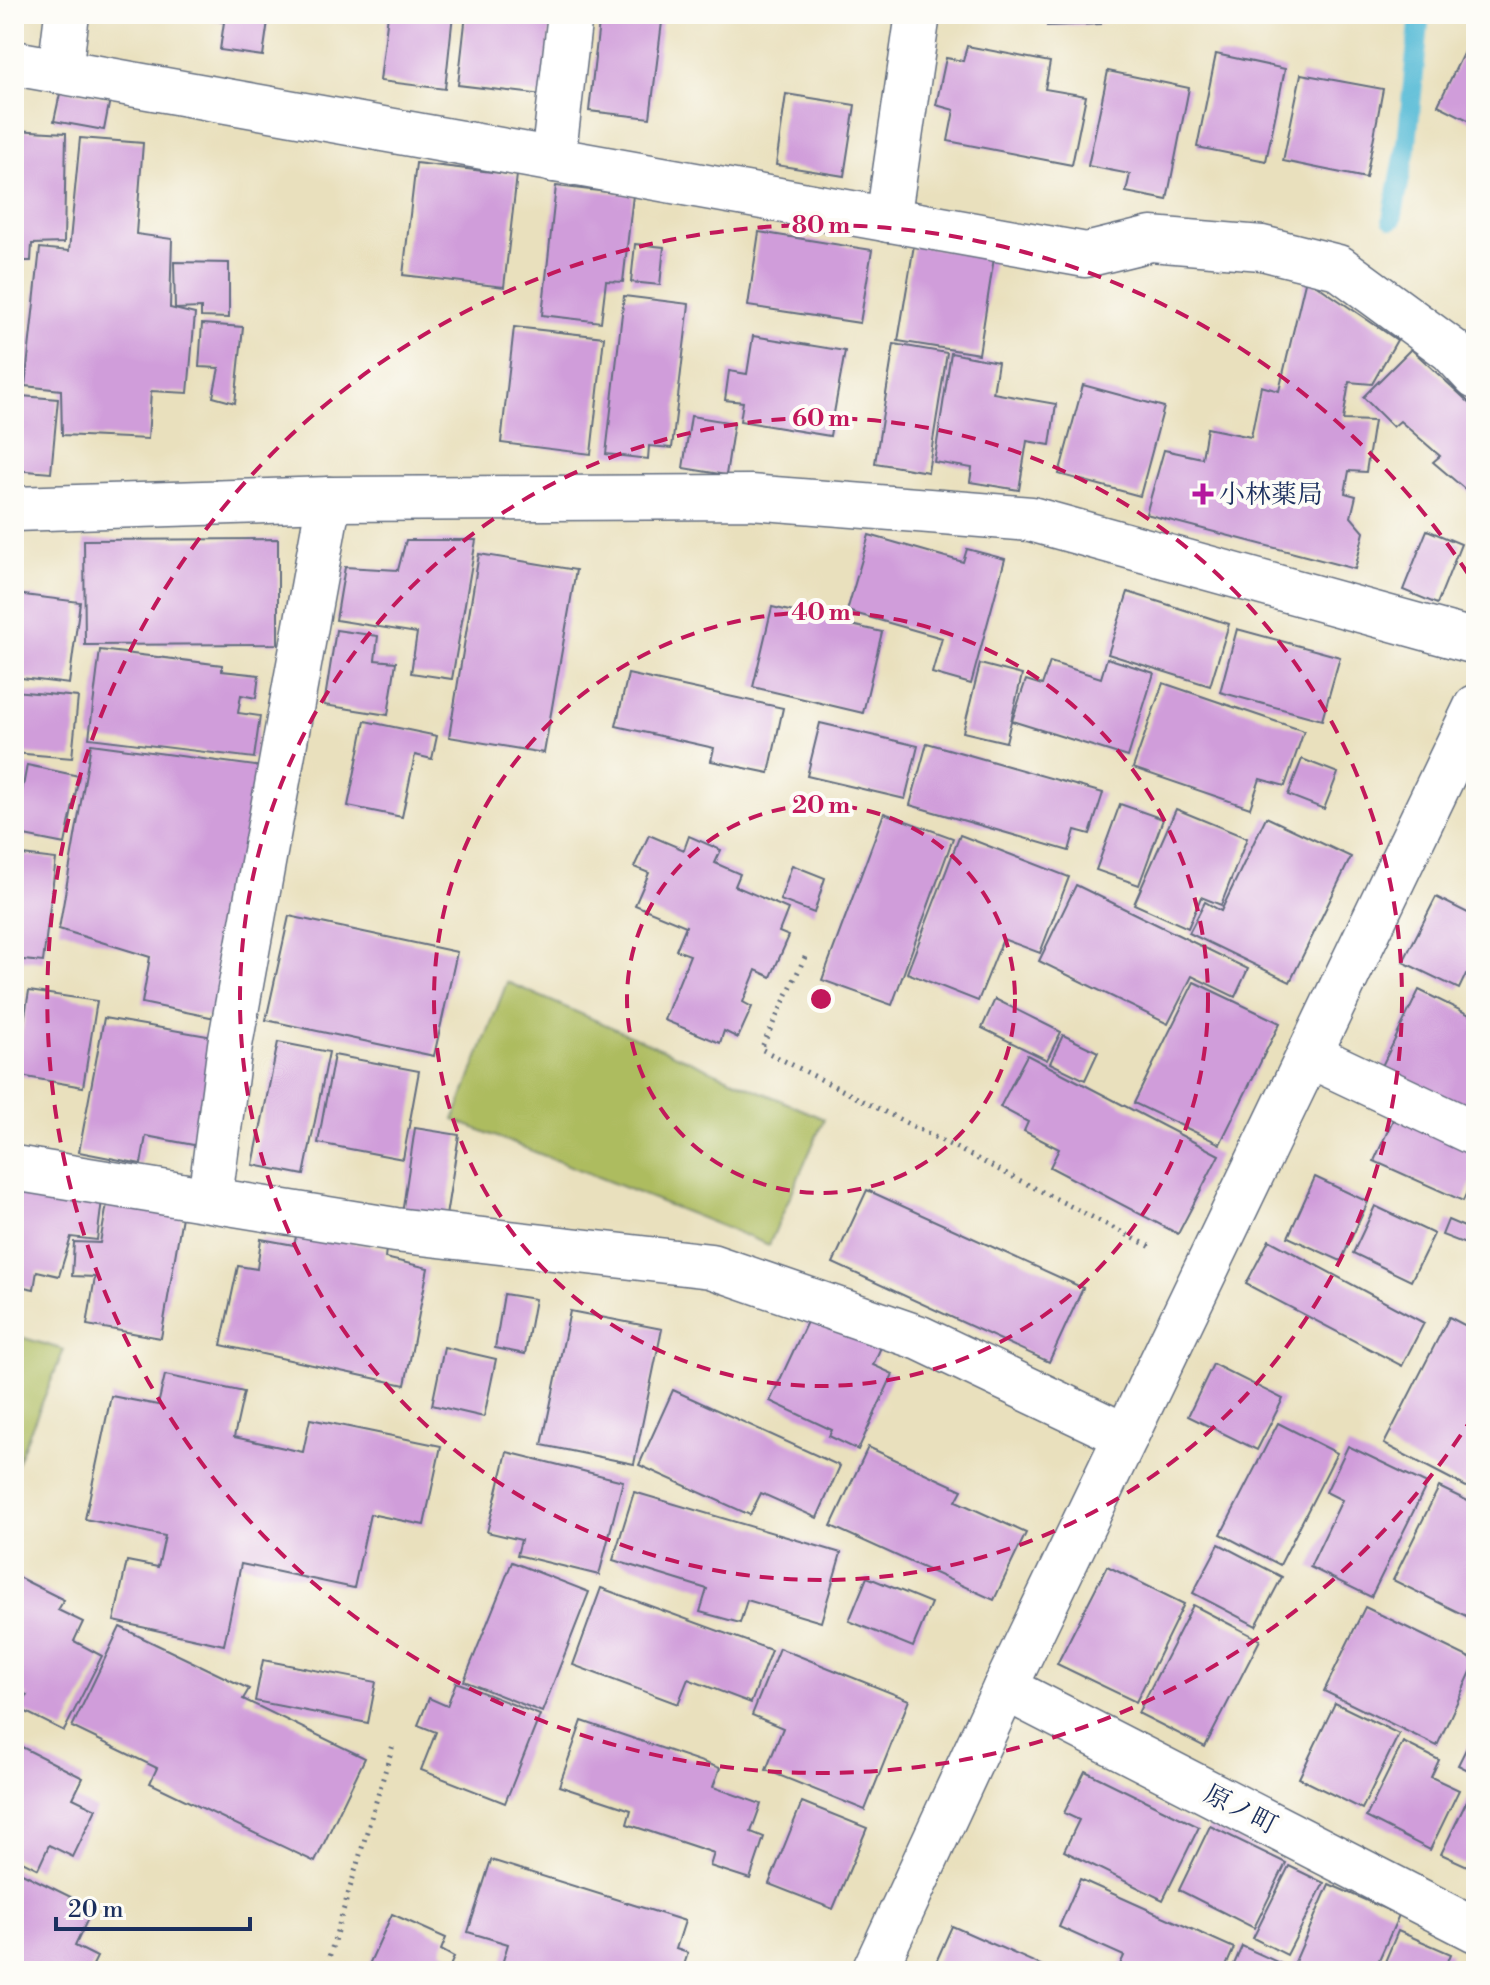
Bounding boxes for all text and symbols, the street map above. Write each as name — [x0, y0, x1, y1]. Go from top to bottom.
text: 80 m — [792, 211, 850, 241]
text: 60 m — [792, 404, 850, 434]
place label: 小林薬局 — [1219, 479, 1323, 511]
marker: 小林薬局 — [1194, 485, 1212, 503]
text: 40 m — [791, 598, 851, 628]
text: 20 m — [792, 791, 850, 821]
centre of rings — [807, 985, 835, 1013]
street label: 原ノ町 — [1199, 1778, 1283, 1842]
scale bar — [56, 1881, 250, 1931]
text: 20 m — [68, 1895, 124, 1925]

